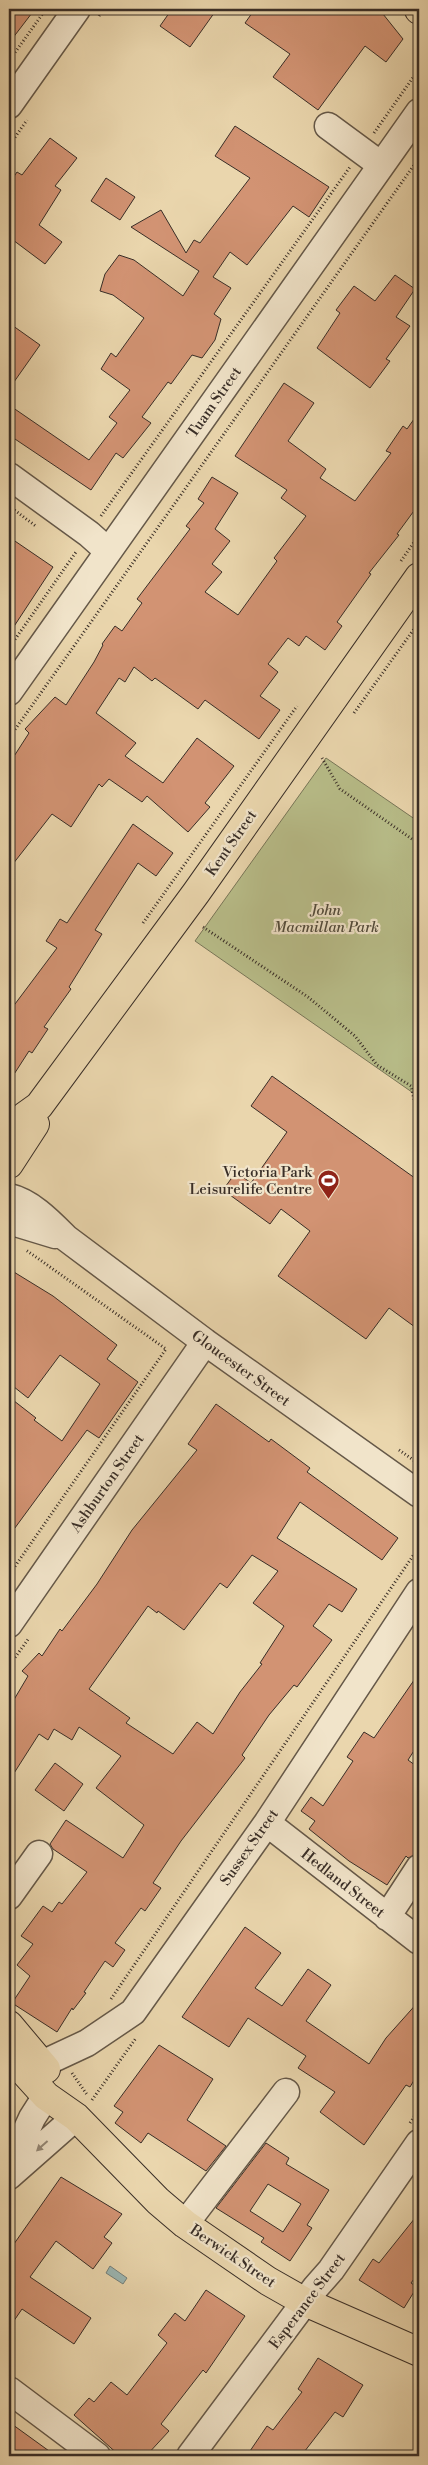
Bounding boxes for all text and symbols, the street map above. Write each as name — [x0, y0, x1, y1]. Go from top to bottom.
street label: Tuam Street — [183, 363, 246, 442]
street label: Kent Street — [202, 806, 262, 880]
park label: John Macmillan Park — [273, 901, 379, 937]
place label: Victoria Park Leisurelife Centre — [189, 1163, 313, 1199]
sports icon: Victoria Park Leisurelife Centre — [316, 1169, 340, 1200]
street label: Gloucester Street — [188, 1326, 294, 1411]
street label: Ashburton Street — [66, 1430, 149, 1537]
street label: Sussex Street — [216, 1805, 283, 1889]
street label: Hedland Street — [297, 1845, 389, 1923]
one-way arrow — [36, 2141, 49, 2152]
street label: Berwick Street — [185, 2220, 280, 2293]
street label: Esperance Street — [265, 2249, 350, 2353]

